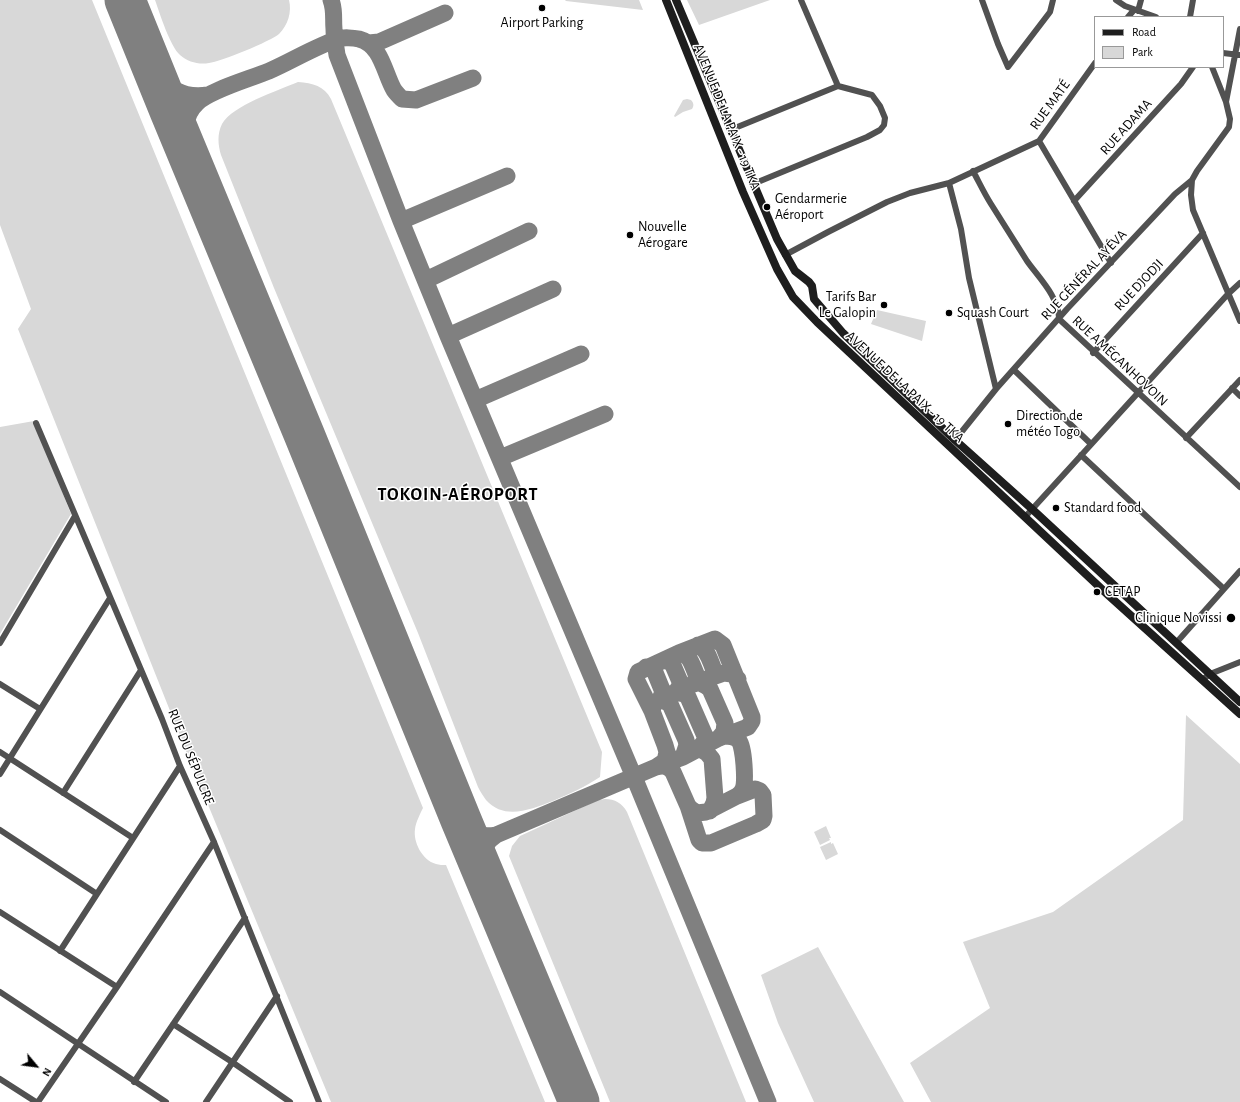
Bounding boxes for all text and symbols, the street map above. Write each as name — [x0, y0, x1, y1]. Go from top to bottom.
marker: Airport Parking — [537, 3, 547, 13]
place label: Airport Parking — [501, 15, 583, 31]
legend — [1094, 16, 1224, 68]
text: Road — [1132, 26, 1156, 38]
street label: AVENUE DE LA PAIX - 19 TKA — [690, 41, 764, 193]
text: Park — [1132, 46, 1153, 58]
street label: RUE MATÉ — [1026, 77, 1074, 133]
street label: RUE ADAMA — [1097, 96, 1155, 158]
place label: Gendarmerie Aéroport — [775, 191, 847, 224]
marker: Gendarmerie Aéroport — [762, 202, 772, 212]
place label: Nouvelle Aérogare — [638, 219, 688, 252]
street label: RUE GÉNÉRAL AYÉVA — [1038, 226, 1130, 324]
marker: Nouvelle Aérogare — [625, 230, 635, 240]
street label: RUE DJODJI — [1111, 256, 1167, 314]
place label: Tarifs Bar Le Galopin — [819, 289, 876, 322]
marker: Tarifs Bar Le Galopin — [879, 300, 889, 310]
place label: Squash Court — [957, 305, 1029, 321]
marker: Squash Court — [944, 308, 954, 318]
street label: RUE AMÉGANHOVOIN — [1069, 312, 1171, 410]
street label: AVENUE DE LA PAIX - 19 TKA — [842, 328, 968, 446]
place label: Direction de météo Togo — [1016, 408, 1083, 440]
marker: Direction de météo Togo — [1003, 419, 1013, 429]
district label: TOKOIN-AÉROPORT — [377, 484, 539, 506]
place label: Standard food — [1064, 500, 1141, 516]
marker: Standard food — [1051, 503, 1061, 513]
place label: CETAP — [1105, 584, 1140, 600]
marker: CETAP — [1092, 587, 1102, 597]
place label: Clinique Novissi — [1135, 610, 1222, 626]
marker: Clinique Novissi — [1225, 612, 1237, 624]
street label: RUE DU SÉPULCRE — [164, 707, 218, 807]
north arrow — [16, 1046, 56, 1086]
text: N — [40, 1066, 54, 1078]

